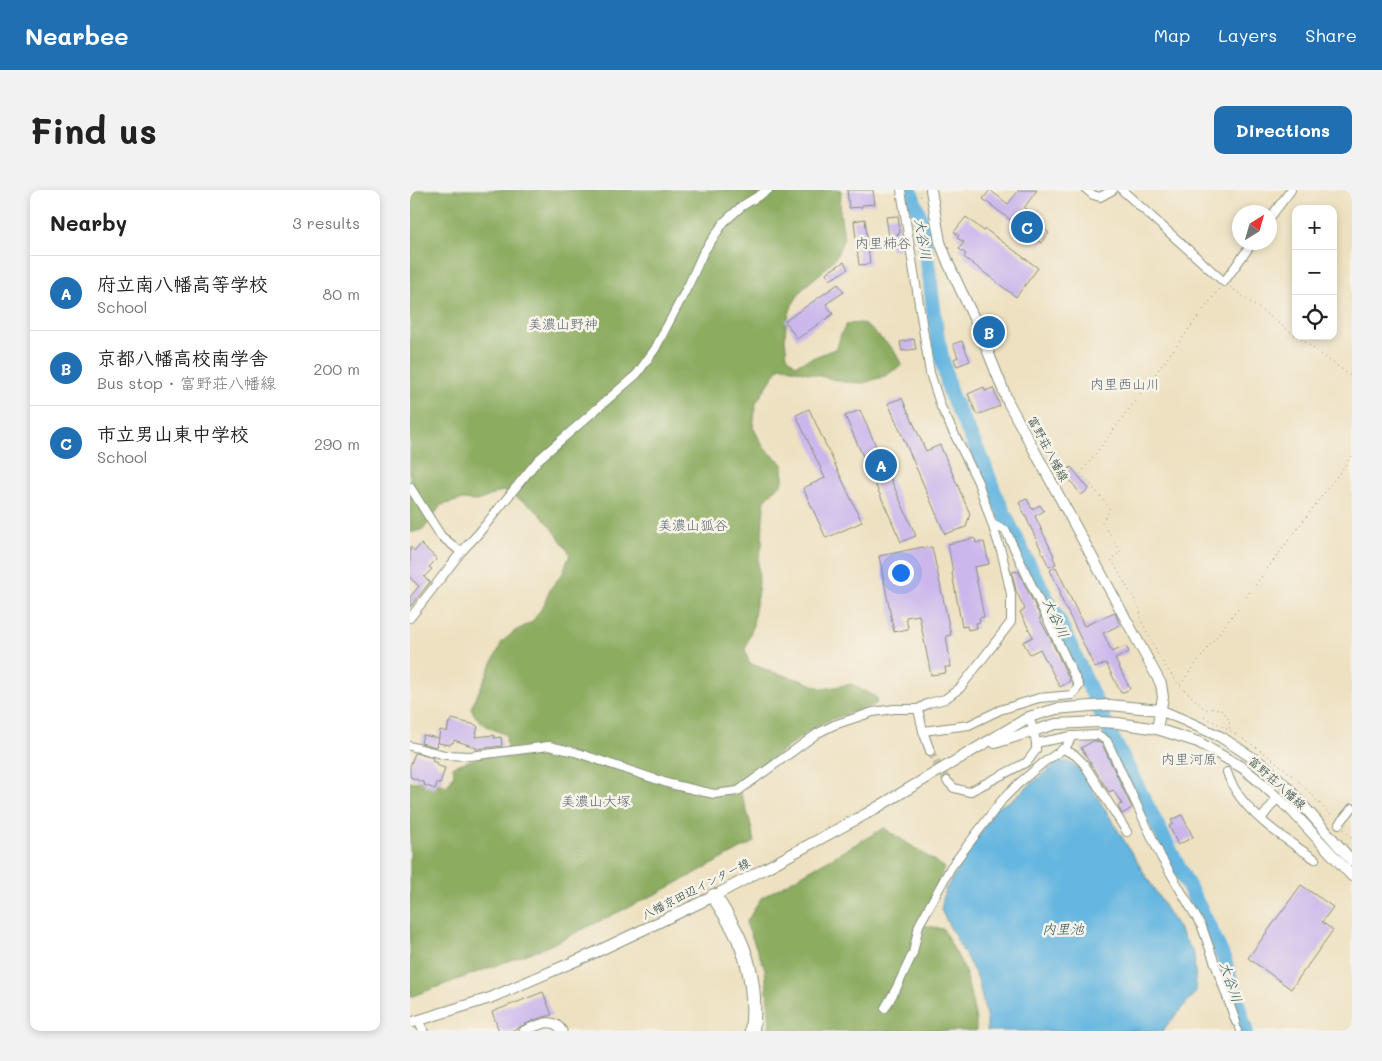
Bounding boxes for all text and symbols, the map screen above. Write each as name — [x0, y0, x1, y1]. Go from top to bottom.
text: Nearbee — [25, 20, 129, 51]
text: Map — [1154, 23, 1190, 47]
text: Layers — [1218, 23, 1277, 47]
text: Share — [1305, 23, 1357, 47]
button: Directions — [1214, 106, 1352, 154]
text: Find us — [30, 107, 157, 153]
north arrow — [1232, 205, 1277, 250]
map controls — [1292, 205, 1337, 340]
button: + — [1292, 205, 1337, 250]
pin: C — [1011, 208, 1043, 246]
text: Nearby — [50, 209, 127, 236]
text: 3 results — [292, 212, 360, 233]
water label: 大谷川 — [910, 217, 936, 261]
district label: 内里柿谷 — [855, 233, 911, 252]
button: − — [1292, 250, 1337, 295]
text: 府立南八幡高等学校 — [97, 271, 268, 296]
text: A — [60, 283, 72, 304]
text: 80 m — [323, 283, 360, 304]
button: locate — [1292, 295, 1337, 340]
text: School — [97, 296, 147, 317]
pin: B — [973, 313, 1005, 351]
district label: 美濃山野神 — [528, 314, 598, 333]
text: 京都八幡高校南学舎 — [97, 345, 268, 370]
text: B — [61, 358, 71, 379]
text: 200 m — [313, 358, 360, 379]
text: Bus stop · 富野荘八幡線 — [97, 372, 276, 393]
district label: 内里西山川 — [1090, 374, 1160, 393]
street label: 富野荘八幡線 — [1025, 413, 1073, 484]
text: 市立男山東中学校 — [97, 421, 249, 446]
text: C — [60, 433, 72, 454]
text: 290 m — [314, 433, 360, 454]
text: School — [97, 446, 147, 467]
pin: A — [865, 446, 897, 484]
district label: 美濃山狐谷 — [658, 515, 728, 534]
your location — [888, 560, 914, 586]
water label: 大谷川 — [1039, 595, 1074, 641]
district label: 内里河原 — [1161, 749, 1217, 768]
street label: 富野荘八幡線 — [1246, 752, 1310, 812]
district label: 美濃山大塚 — [561, 791, 631, 810]
street label: 八幡京田辺インター線 — [639, 854, 752, 922]
water label: 内里池 — [1042, 919, 1085, 938]
water label: 大谷川 — [1216, 959, 1247, 1005]

